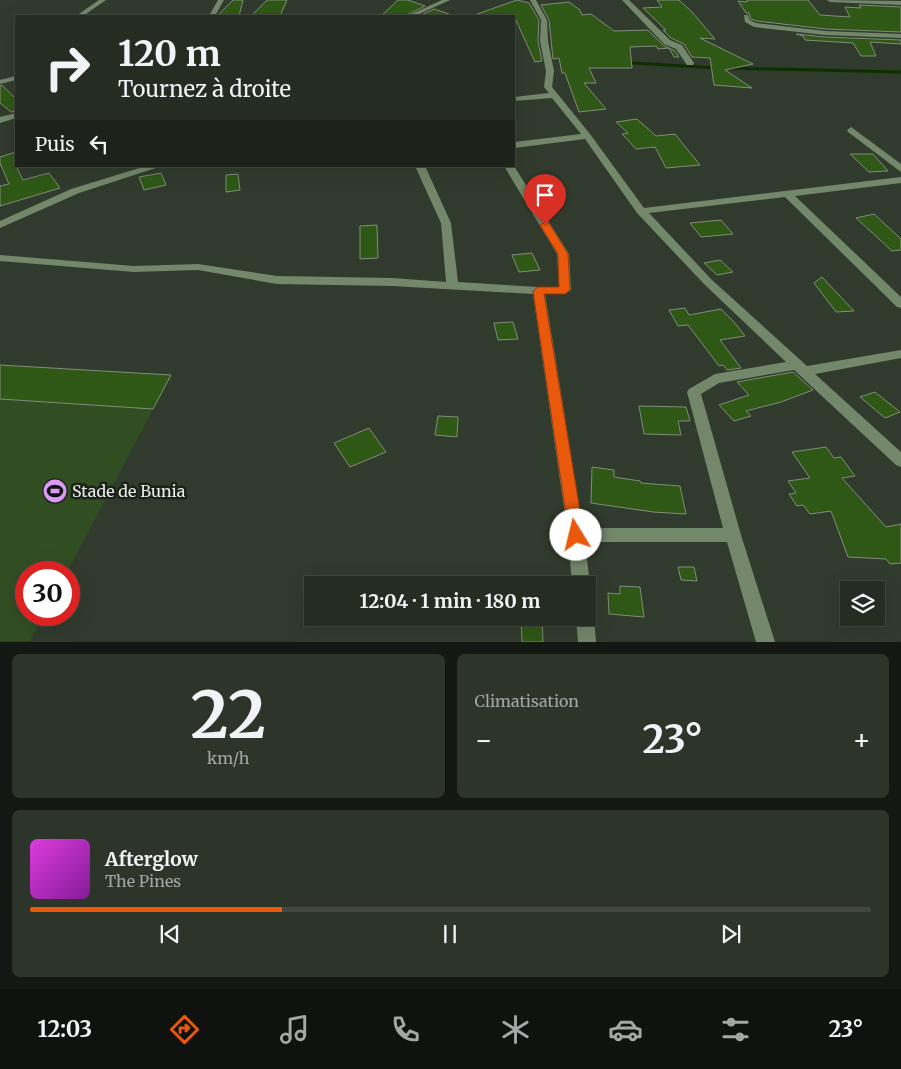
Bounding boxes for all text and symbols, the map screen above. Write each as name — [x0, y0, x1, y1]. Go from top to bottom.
text: 120 m — [118, 32, 221, 76]
icon: right — [35, 35, 100, 100]
text: Tournez à droite — [118, 75, 291, 103]
icon: left — [85, 130, 113, 158]
text: Puis — [35, 132, 75, 156]
pin — [524, 174, 566, 225]
icon: arrive — [531, 181, 559, 209]
sports icon: Stade de Bunia — [42, 478, 68, 504]
place label: Stade de Bunia — [72, 481, 186, 501]
position arrow — [549, 508, 601, 560]
speed limit sign: 30 — [15, 561, 80, 626]
map controls — [840, 581, 885, 626]
button: layers — [840, 581, 885, 626]
text: 12:04 · 1 min · 180 m — [360, 589, 540, 613]
text: 22 — [190, 674, 266, 756]
text: Climatisation — [475, 691, 579, 711]
text: 23° — [643, 716, 703, 763]
text: − — [475, 722, 493, 758]
text: + — [852, 722, 871, 758]
text: km/h — [207, 748, 249, 768]
text: Afterglow — [105, 847, 198, 871]
text: The Pines — [105, 871, 181, 891]
icon: previous — [156, 920, 184, 948]
icon: pause — [436, 920, 464, 948]
icon: next — [717, 920, 745, 948]
icon: directions — [167, 1012, 202, 1047]
icon: music — [277, 1012, 312, 1047]
icon: phone — [388, 1012, 423, 1047]
icon: climate — [498, 1012, 533, 1047]
icon: car — [608, 1012, 643, 1047]
icon: filters — [718, 1012, 753, 1047]
text: 12:03 — [38, 1015, 92, 1043]
text: 23° — [828, 1015, 863, 1043]

